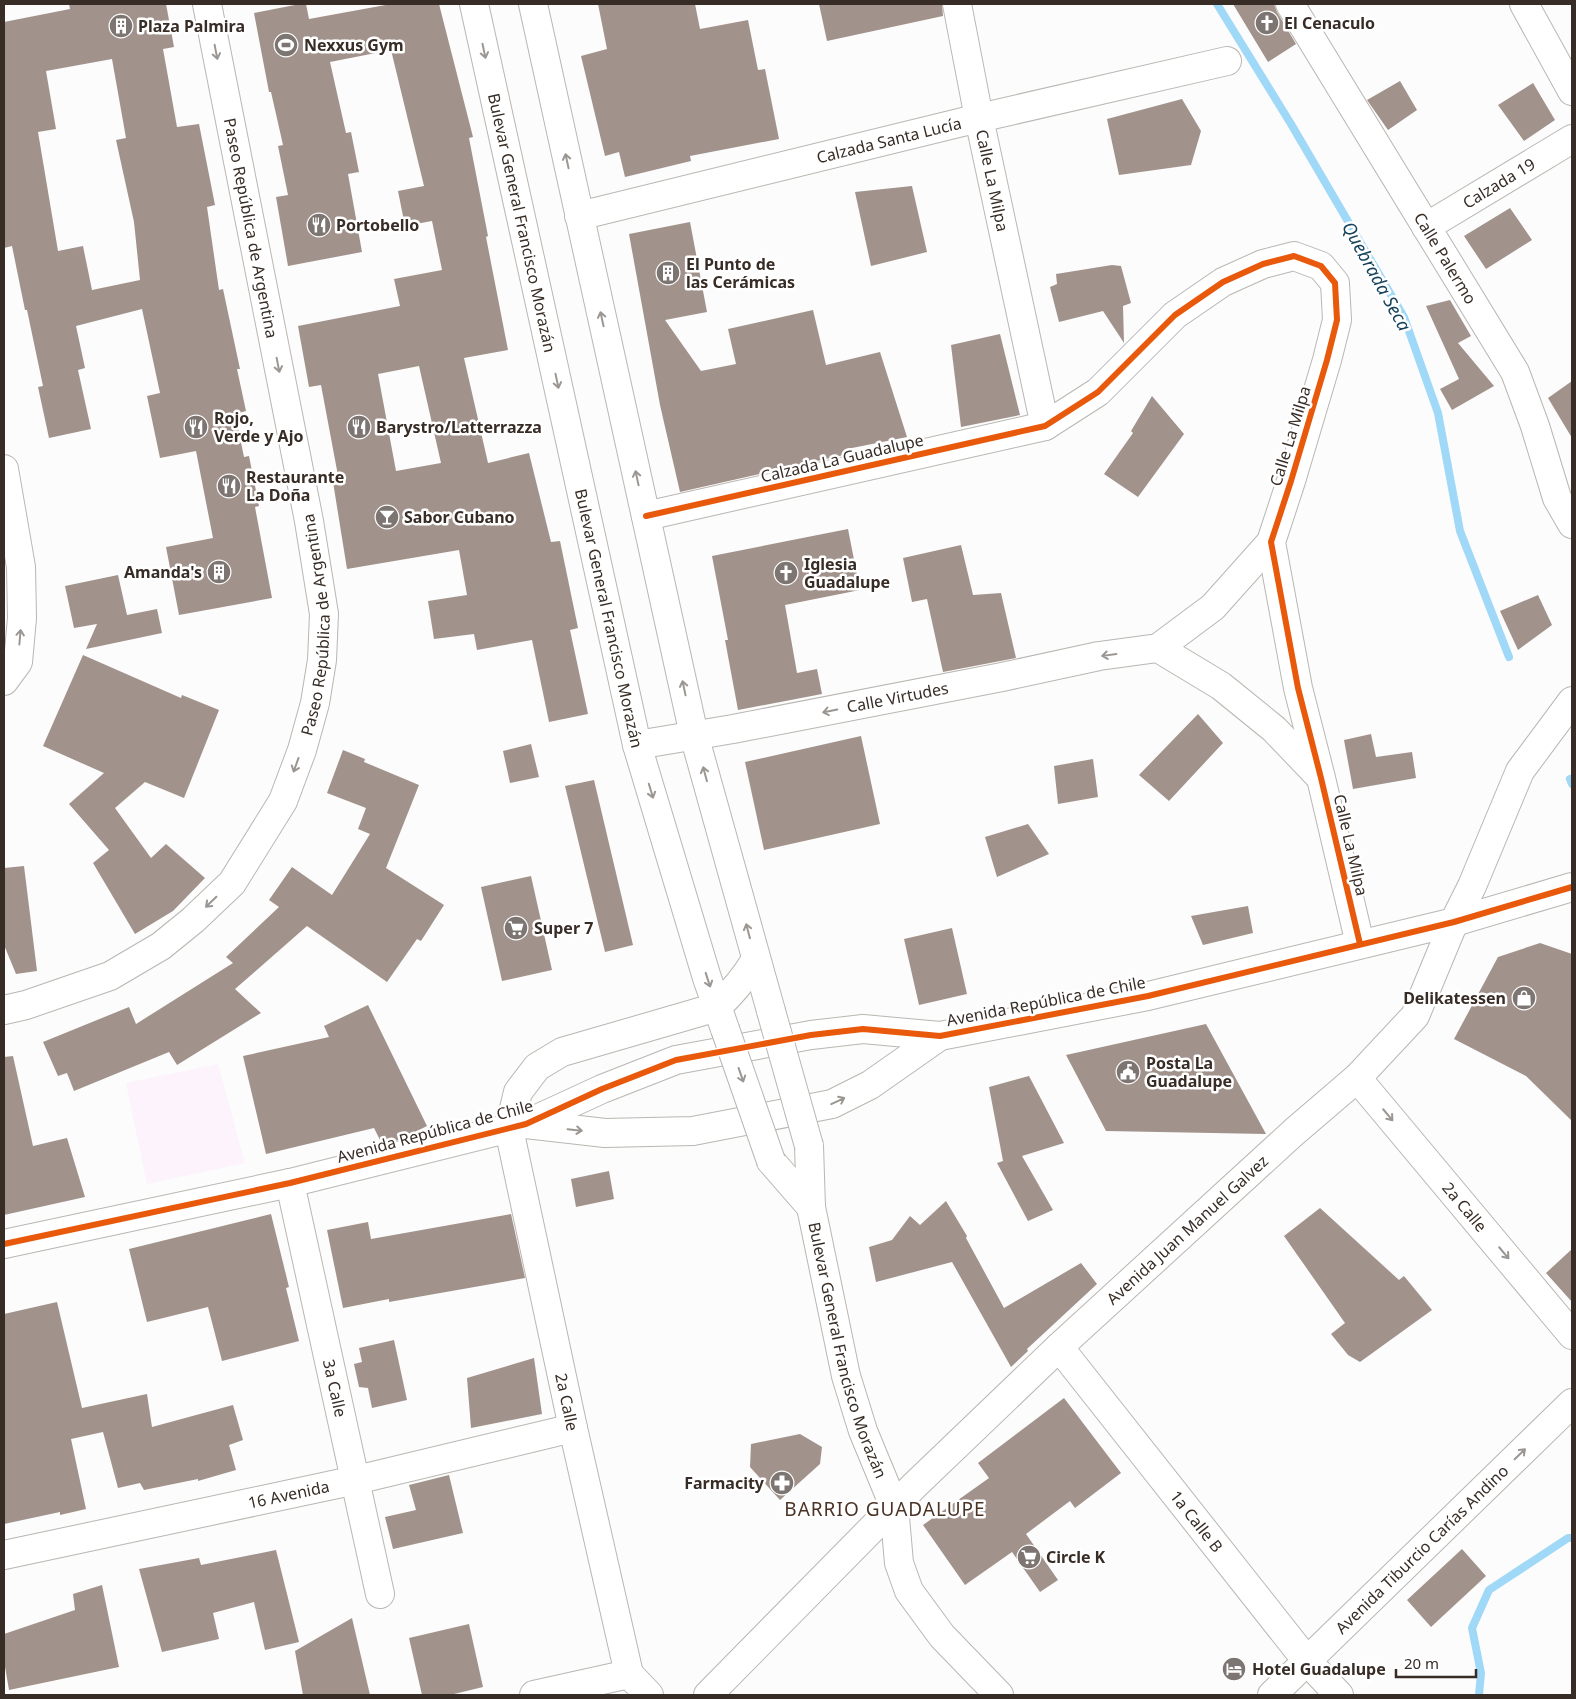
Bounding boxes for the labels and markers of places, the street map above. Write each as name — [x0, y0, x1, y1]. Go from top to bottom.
church icon: El Cenaculo — [1254, 10, 1280, 36]
place label: El Cenaculo — [1284, 12, 1375, 34]
building icon: Plaza Palmira — [108, 13, 134, 39]
place label: Plaza Palmira — [138, 15, 245, 37]
sports icon: Nexxus Gym — [273, 32, 299, 58]
place label: Nexxus Gym — [304, 34, 404, 56]
restaurant icon: Portobello — [306, 212, 332, 238]
place label: Portobello — [336, 214, 419, 236]
place label: El Punto de las Cerámicas — [686, 253, 795, 293]
building icon: El Punto de las Cerámicas — [655, 260, 681, 286]
place label: Rojo, Verde y Ajo — [214, 407, 303, 447]
restaurant icon: Rojo, Verde y Ajo — [183, 414, 209, 440]
restaurant icon: Barystro/Latterrazza — [346, 414, 372, 440]
place label: Barystro/Latterrazza — [376, 416, 542, 438]
place label: Restaurante La Doña — [246, 466, 344, 506]
restaurant icon: Restaurante La Doña — [216, 473, 242, 499]
bar icon: Sabor Cubano — [374, 504, 400, 530]
place label: Sabor Cubano — [404, 506, 515, 528]
place label: Iglesia Guadalupe — [804, 553, 890, 593]
building icon: Amanda's — [206, 559, 232, 585]
church icon: Iglesia Guadalupe — [773, 560, 799, 586]
place label: Amanda's — [124, 561, 202, 583]
supermarket icon: Super 7 — [503, 915, 529, 941]
place label: Super 7 — [534, 917, 593, 939]
shop icon: Delikatessen — [1511, 985, 1537, 1011]
place label: Delikatessen — [1403, 987, 1506, 1009]
place label: Posta La Guadalupe — [1146, 1052, 1232, 1092]
public building icon: Posta La Guadalupe — [1115, 1059, 1141, 1085]
pharmacy icon: Farmacity — [769, 1470, 795, 1496]
place label: Farmacity — [684, 1472, 765, 1494]
supermarket icon: Circle K — [1016, 1544, 1042, 1570]
place label: Circle K — [1046, 1546, 1106, 1568]
hotel icon: Hotel Guadalupe — [1221, 1656, 1247, 1682]
place label: Hotel Guadalupe — [1252, 1658, 1386, 1680]

